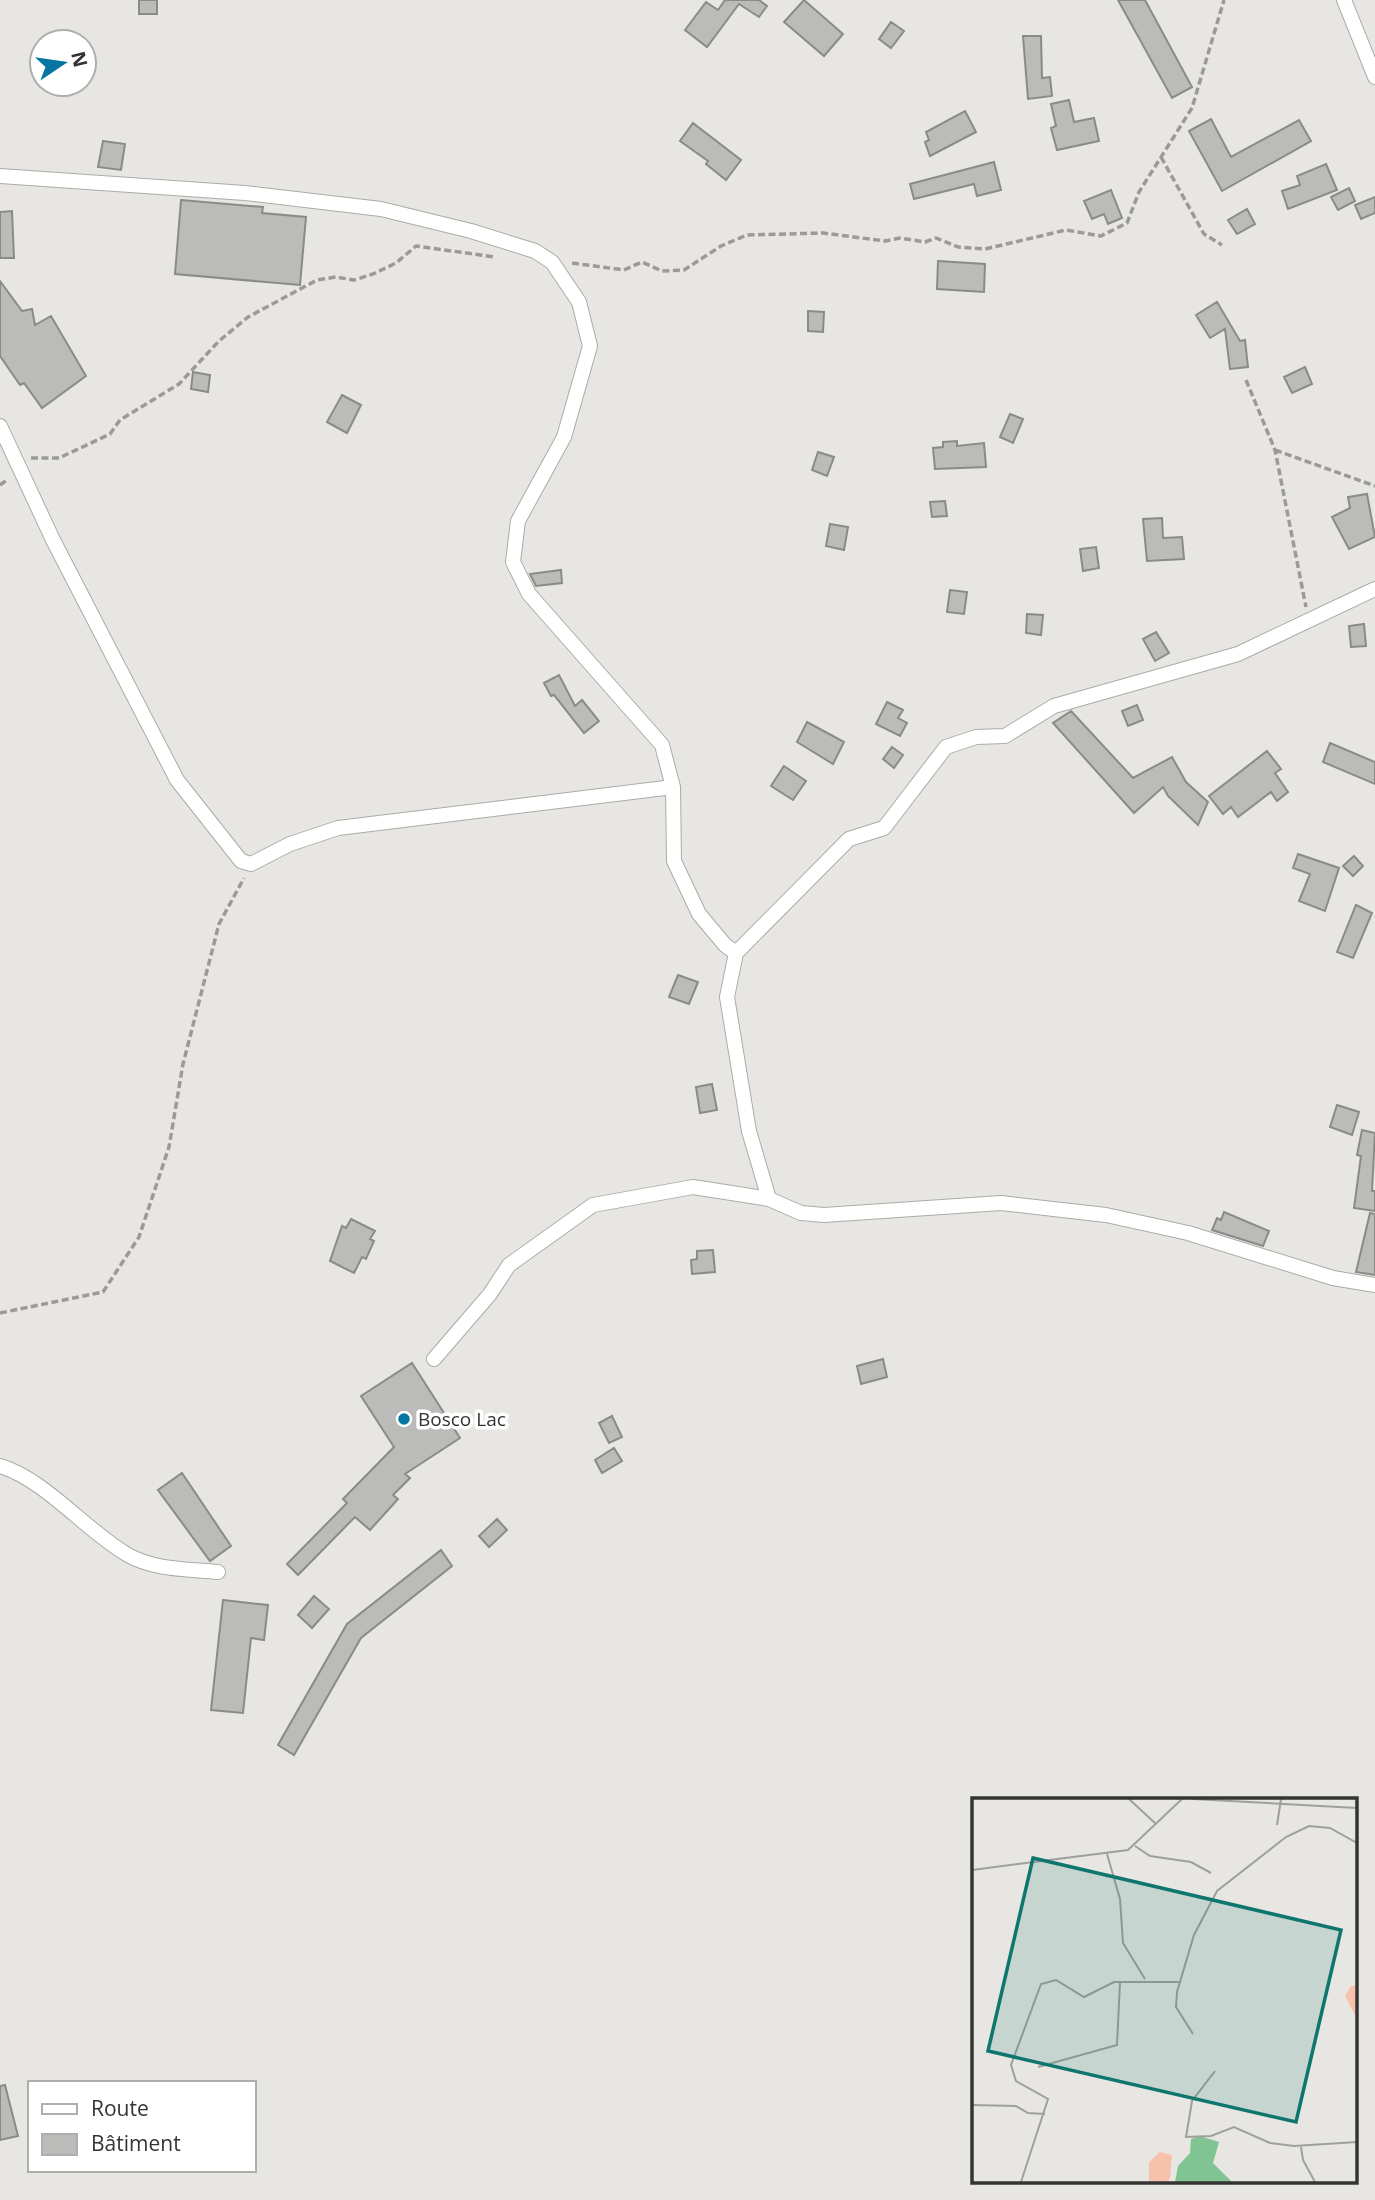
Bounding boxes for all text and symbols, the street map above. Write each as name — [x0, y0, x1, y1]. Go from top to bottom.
north arrow — [28, 28, 98, 98]
text: N — [65, 49, 94, 70]
place label: Bosco Lac — [418, 1406, 506, 1432]
marker: Bosco Lac — [396, 1411, 412, 1427]
inset map — [972, 1798, 1358, 2182]
legend — [28, 2081, 256, 2172]
text: Route — [91, 2094, 149, 2122]
text: Bâtiment — [91, 2129, 181, 2157]

